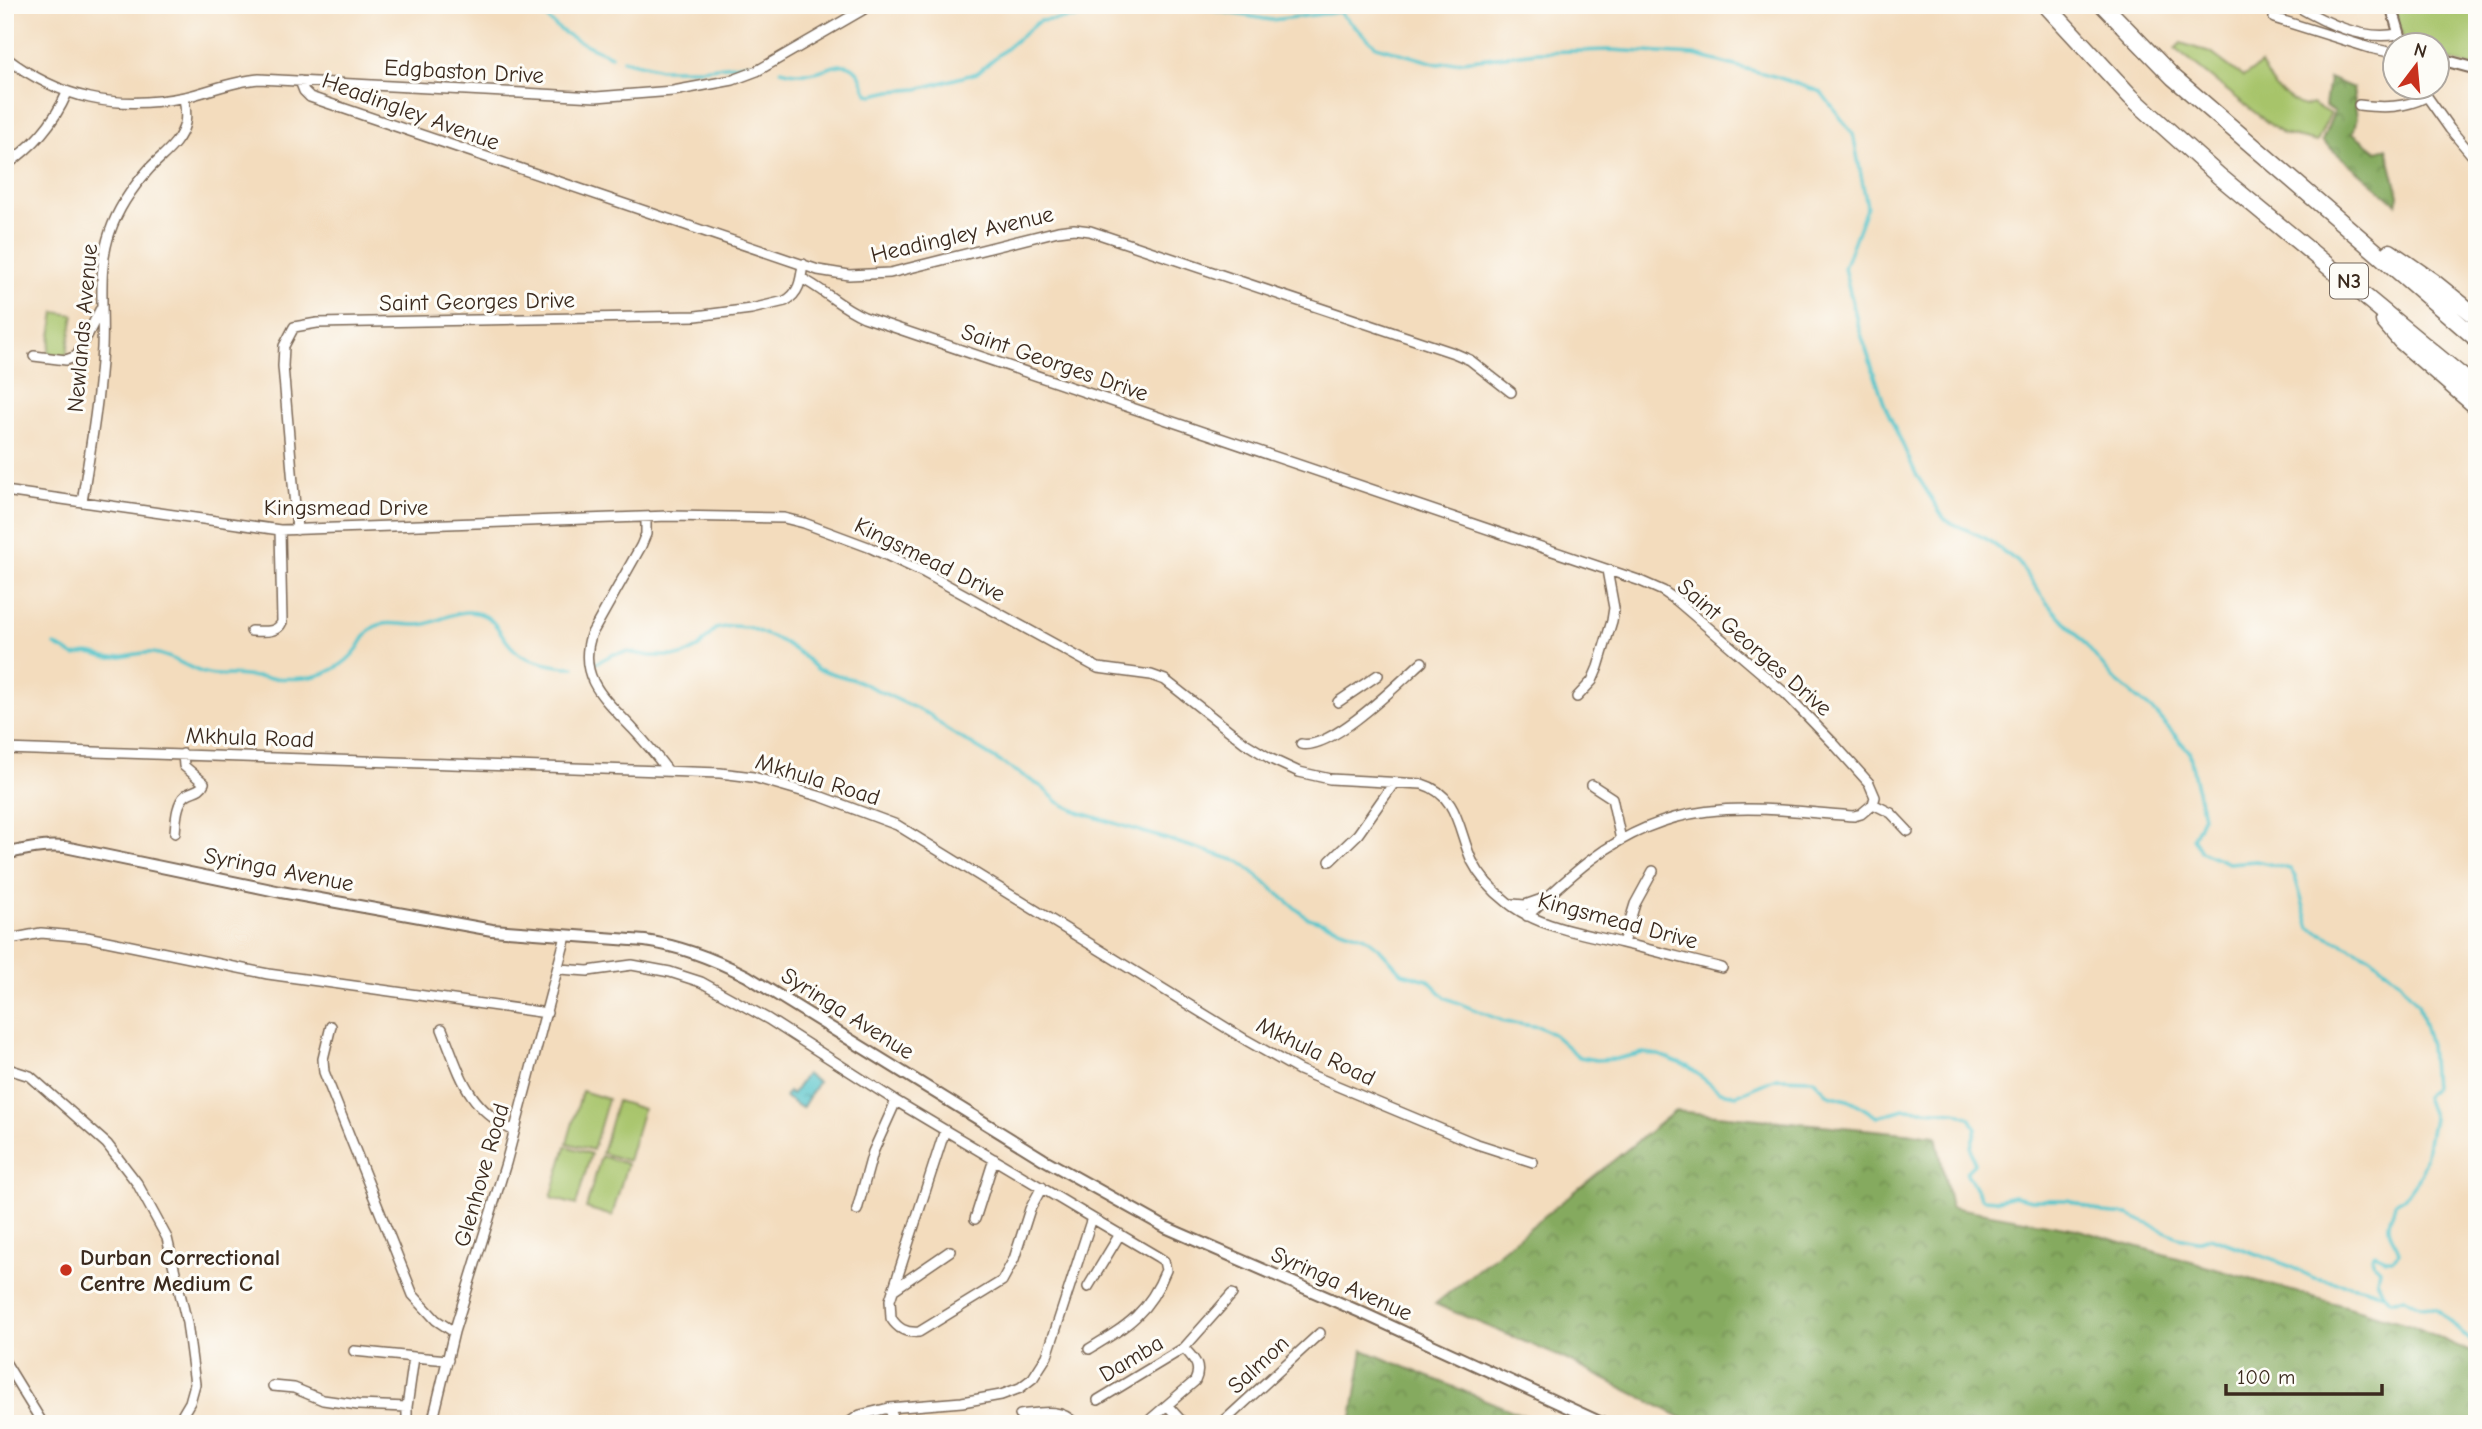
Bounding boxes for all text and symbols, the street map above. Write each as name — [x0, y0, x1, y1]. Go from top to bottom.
north arrow — [2380, 32, 2450, 102]
text: N — [2411, 38, 2429, 63]
street label: Edgbaston Drive — [383, 54, 545, 89]
street label: Headingley Avenue — [318, 67, 503, 156]
street label: Headingley Avenue — [868, 200, 1056, 269]
street label: Newlands Avenue — [62, 242, 103, 414]
road number: N3 — [2330, 264, 2368, 298]
street label: Saint Georges Drive — [379, 286, 575, 317]
street label: Saint Georges Drive — [958, 318, 1152, 407]
street label: Kingsmead Drive — [264, 494, 428, 521]
street label: Kingsmead Drive — [850, 511, 1010, 608]
street label: Saint Georges Drive — [1672, 573, 1837, 722]
street label: Mkhula Road — [185, 722, 315, 753]
street label: Mkhula Road — [752, 748, 883, 811]
street label: Syringa Avenue — [202, 842, 356, 897]
street label: Kingsmead Drive — [1535, 886, 1701, 955]
street label: Syringa Avenue — [776, 962, 919, 1065]
street label: Mkhula Road — [1252, 1011, 1380, 1092]
street label: Glenhove Road — [448, 1100, 515, 1250]
street label: Syringa Avenue — [1267, 1240, 1417, 1327]
place label: Durban Correctional Centre Medium C — [80, 1244, 280, 1297]
marker: Durban Correctional Centre Medium C — [58, 1262, 74, 1278]
street label: Damba — [1095, 1329, 1168, 1388]
street label: Salmon — [1222, 1329, 1294, 1399]
scale bar — [2226, 1352, 2382, 1396]
text: 100 m — [2237, 1365, 2295, 1389]

